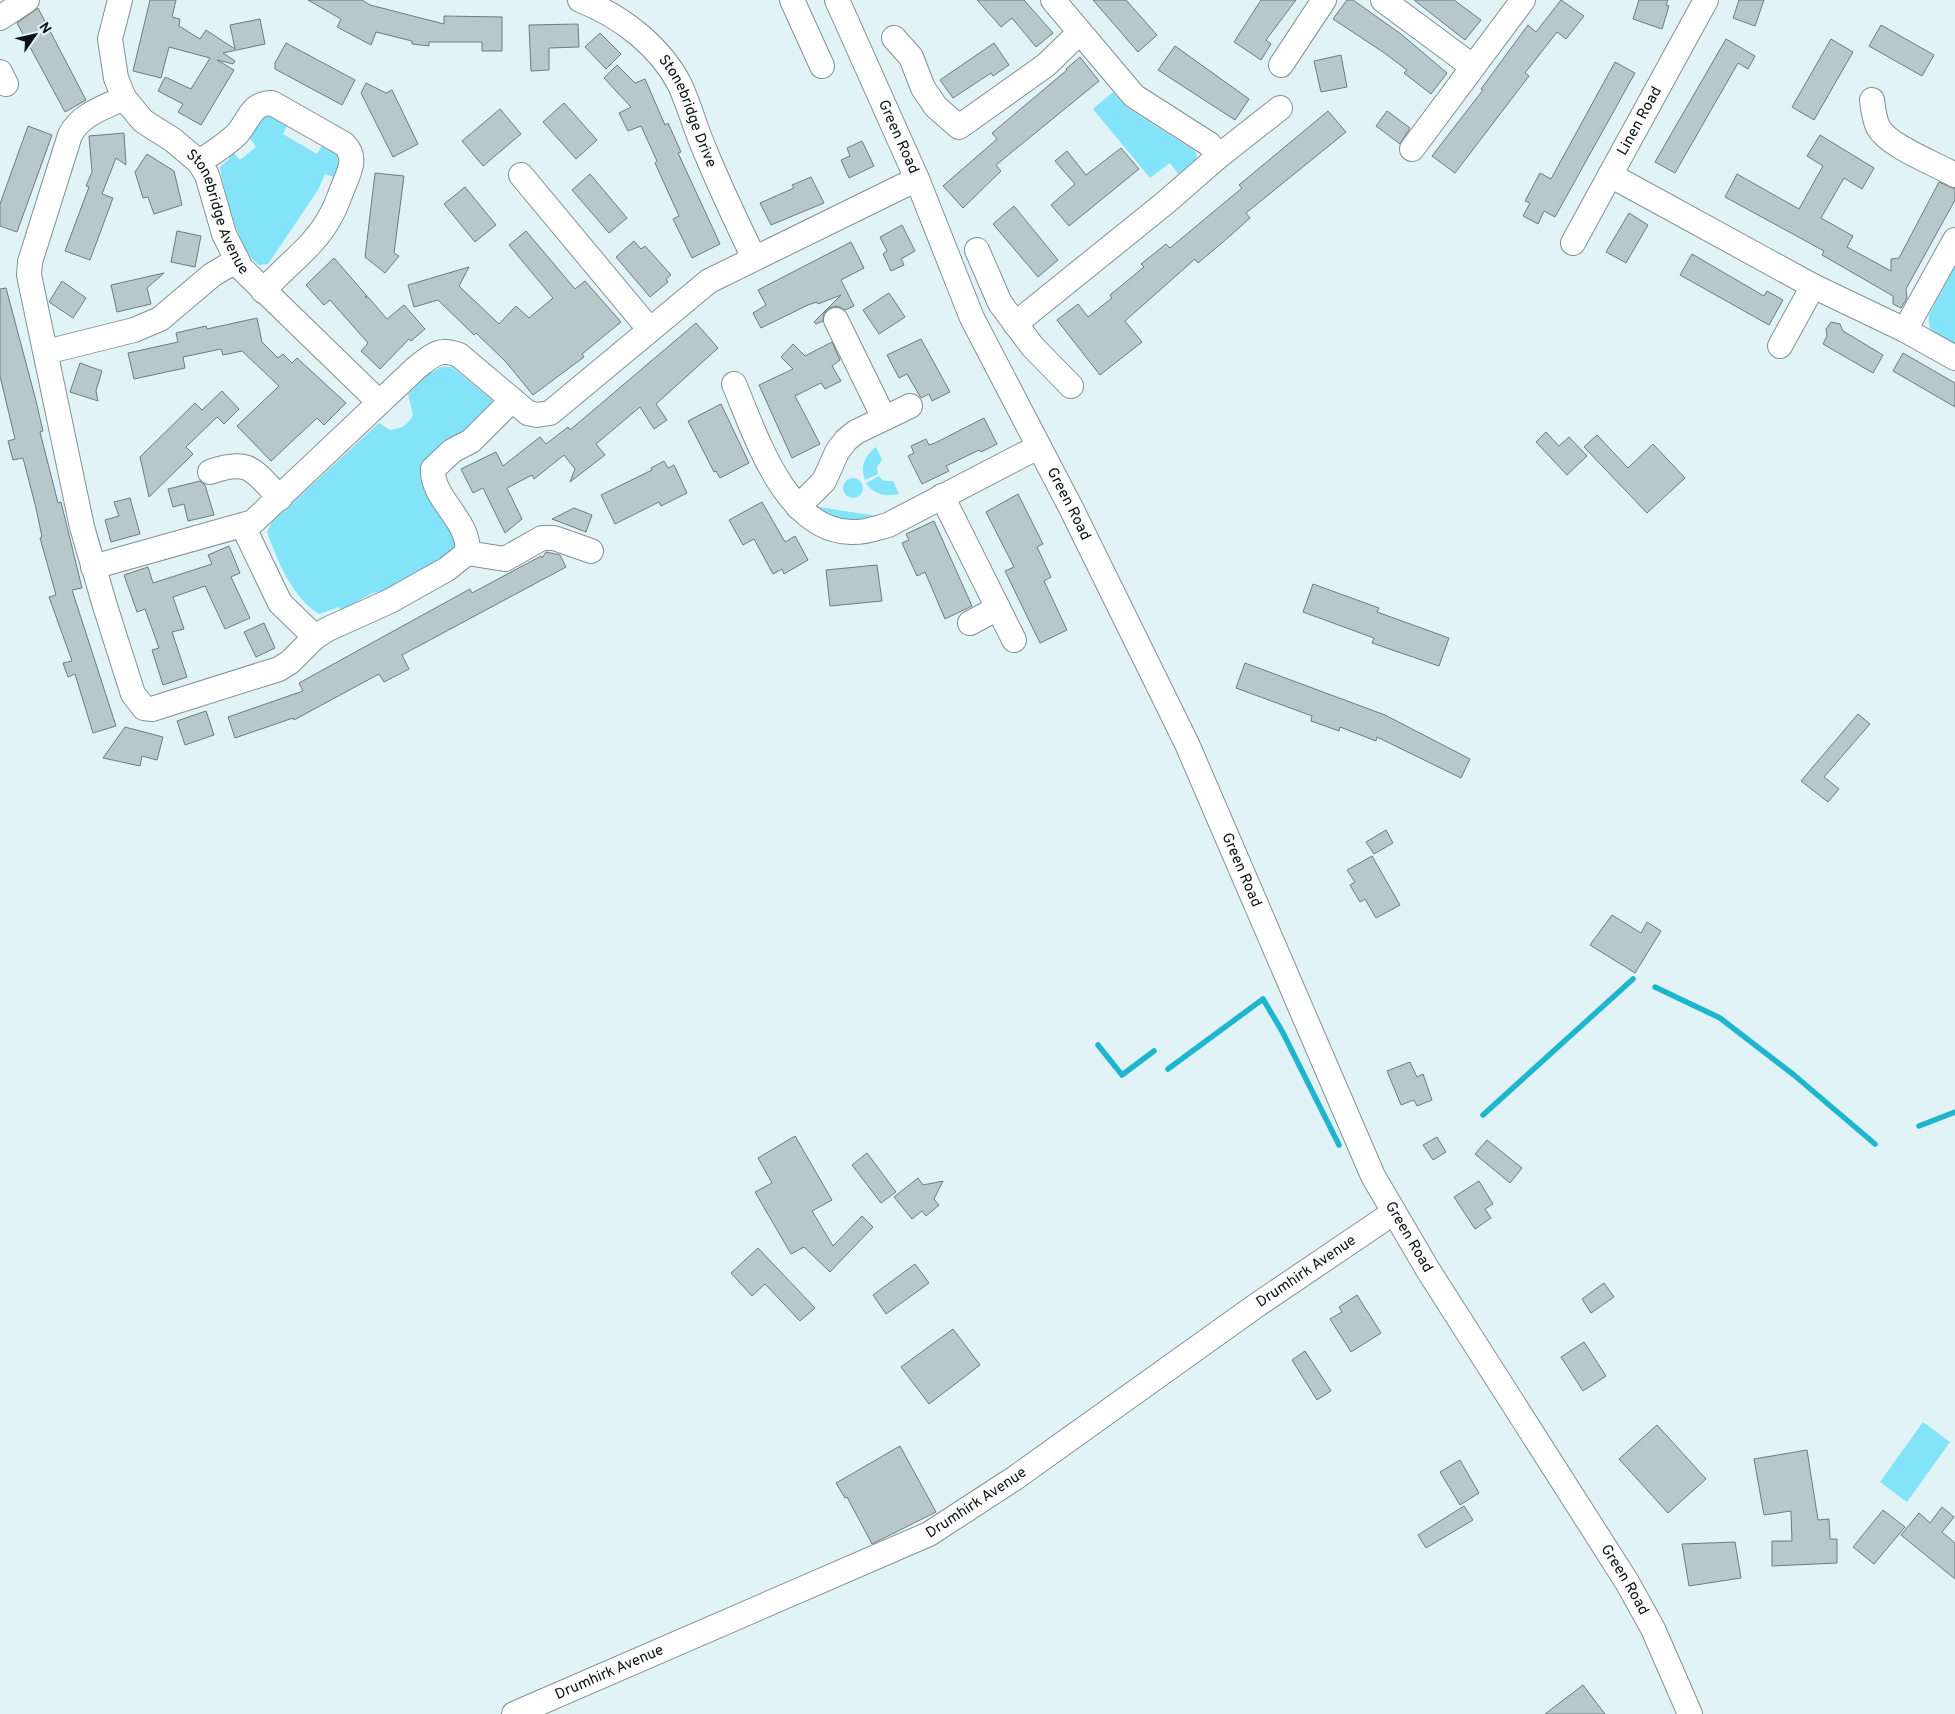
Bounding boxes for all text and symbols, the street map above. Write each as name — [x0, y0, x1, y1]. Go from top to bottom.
north arrow — [10, 10, 60, 60]
text: N — [35, 20, 54, 37]
street label: Stonebridge Drive — [654, 51, 721, 171]
street label: Linen Road — [1613, 83, 1666, 159]
street label: Green Road — [873, 97, 923, 177]
street label: Stonebridge Avenue — [182, 145, 252, 279]
street label: Green Road — [1042, 464, 1095, 543]
street label: Green Road — [1217, 830, 1266, 910]
street label: Green Road — [1381, 1198, 1437, 1276]
street label: Drumhirk Avenue — [1253, 1231, 1360, 1312]
street label: Drumhirk Avenue — [923, 1463, 1030, 1543]
street label: Green Road — [1596, 1541, 1653, 1619]
street label: Drumhirk Avenue — [552, 1641, 667, 1704]

